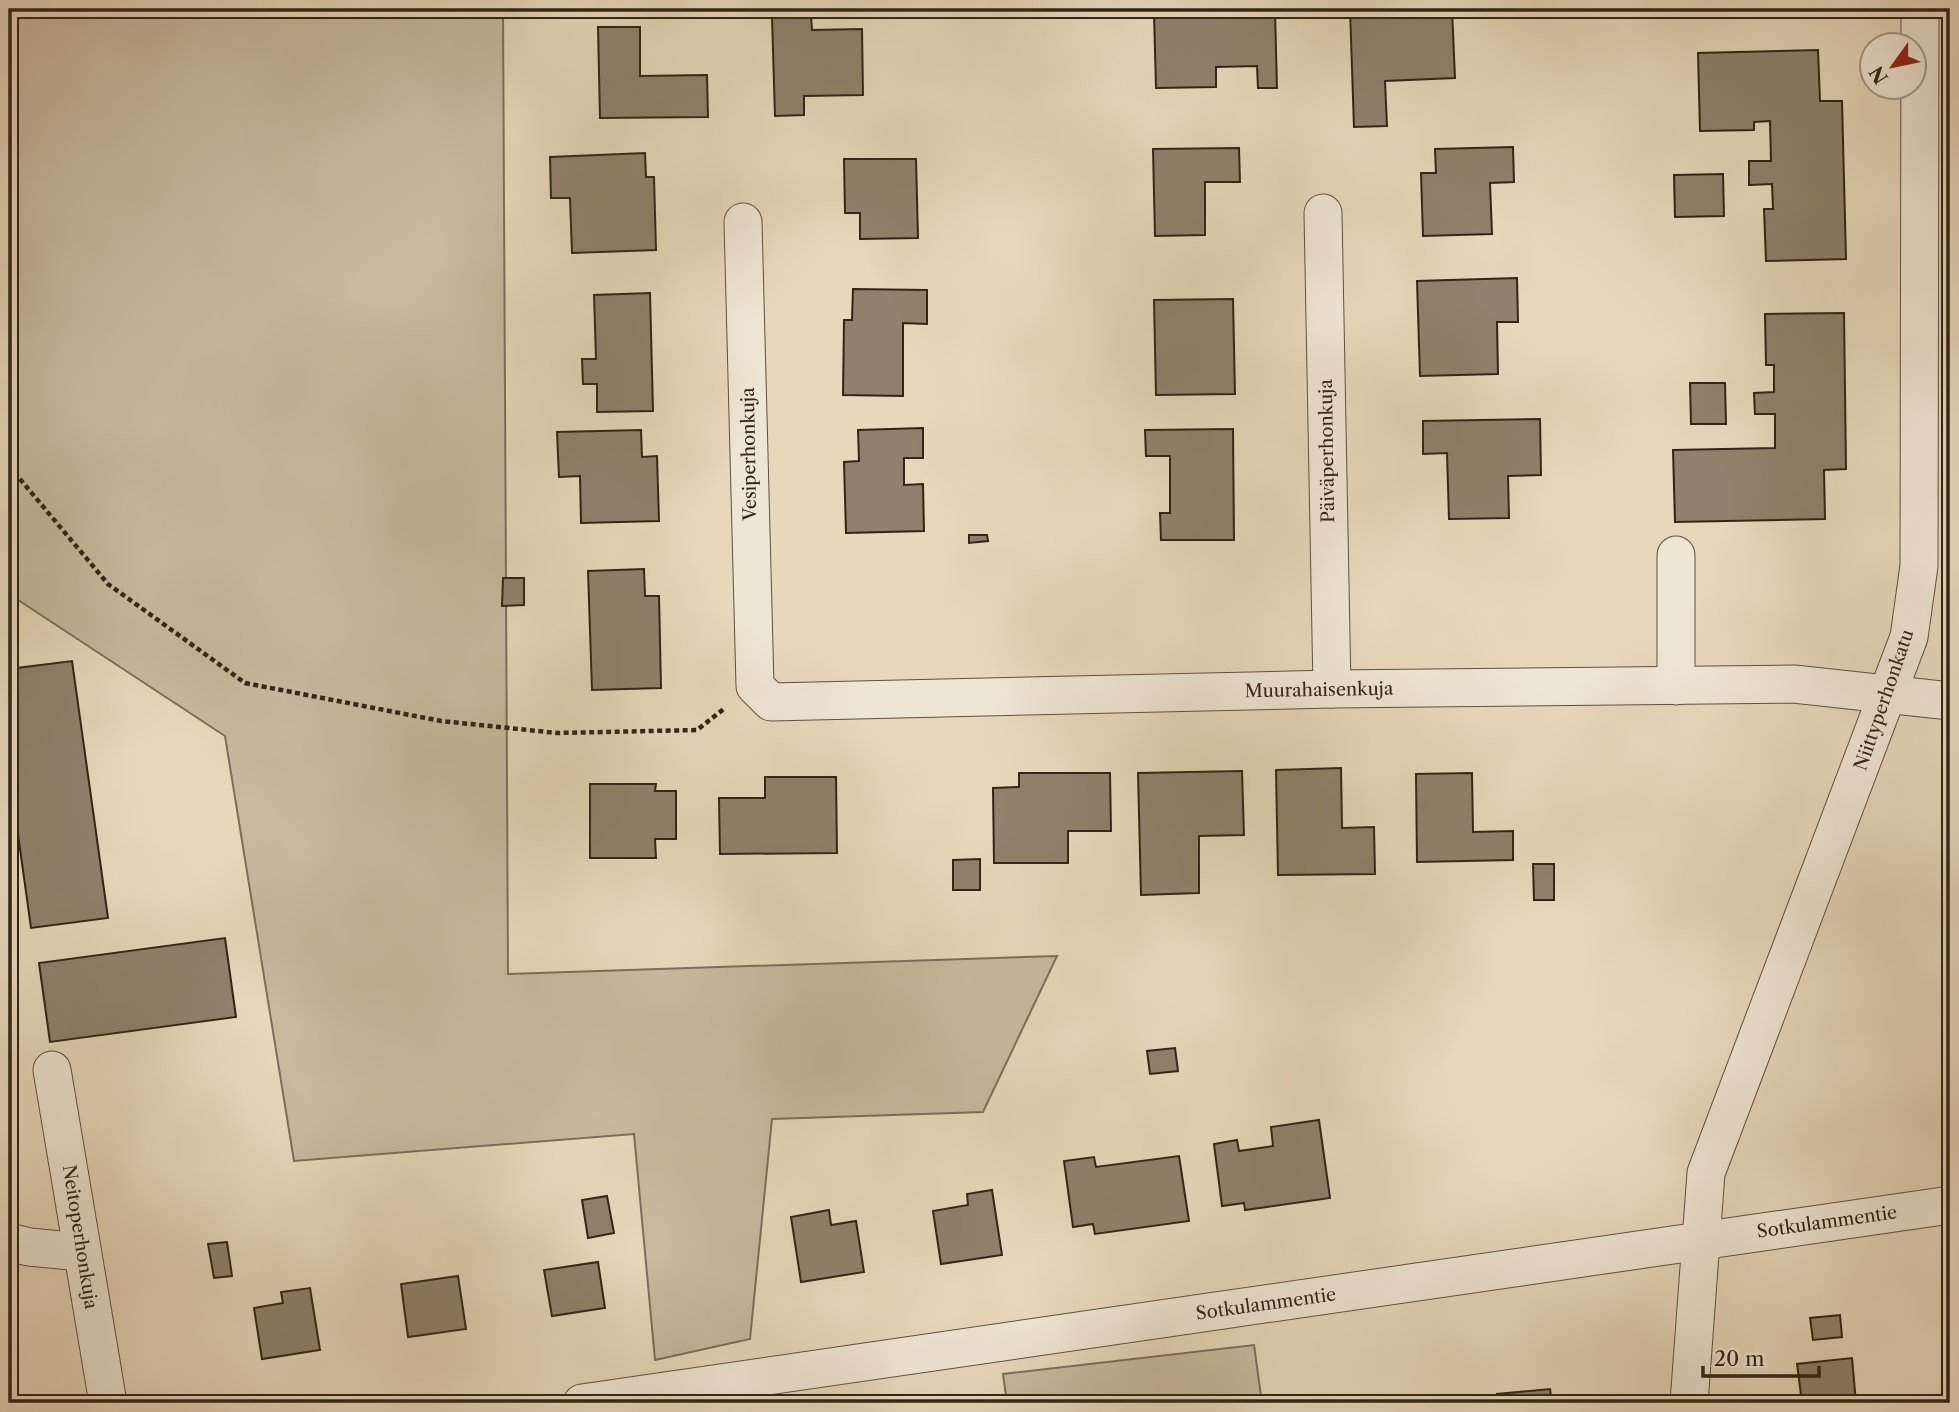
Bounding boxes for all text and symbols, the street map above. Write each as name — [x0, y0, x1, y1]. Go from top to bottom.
north arrow — [1857, 32, 1927, 102]
text: N — [1865, 62, 1893, 88]
street label: Päiväperhonkuja — [1315, 379, 1339, 523]
street label: Vesiperhonkuja — [737, 387, 761, 522]
street label: Niittyperhonkatu — [1850, 627, 1918, 773]
street label: Muurahaisenkuja — [1245, 678, 1394, 702]
street label: Neitoperhonkuja — [58, 1163, 102, 1311]
street label: Sotkulammentie — [1756, 1201, 1898, 1243]
street label: Sotkulammentie — [1195, 1283, 1337, 1325]
scale bar — [1703, 1335, 1819, 1379]
text: 20 m — [1714, 1346, 1765, 1371]

